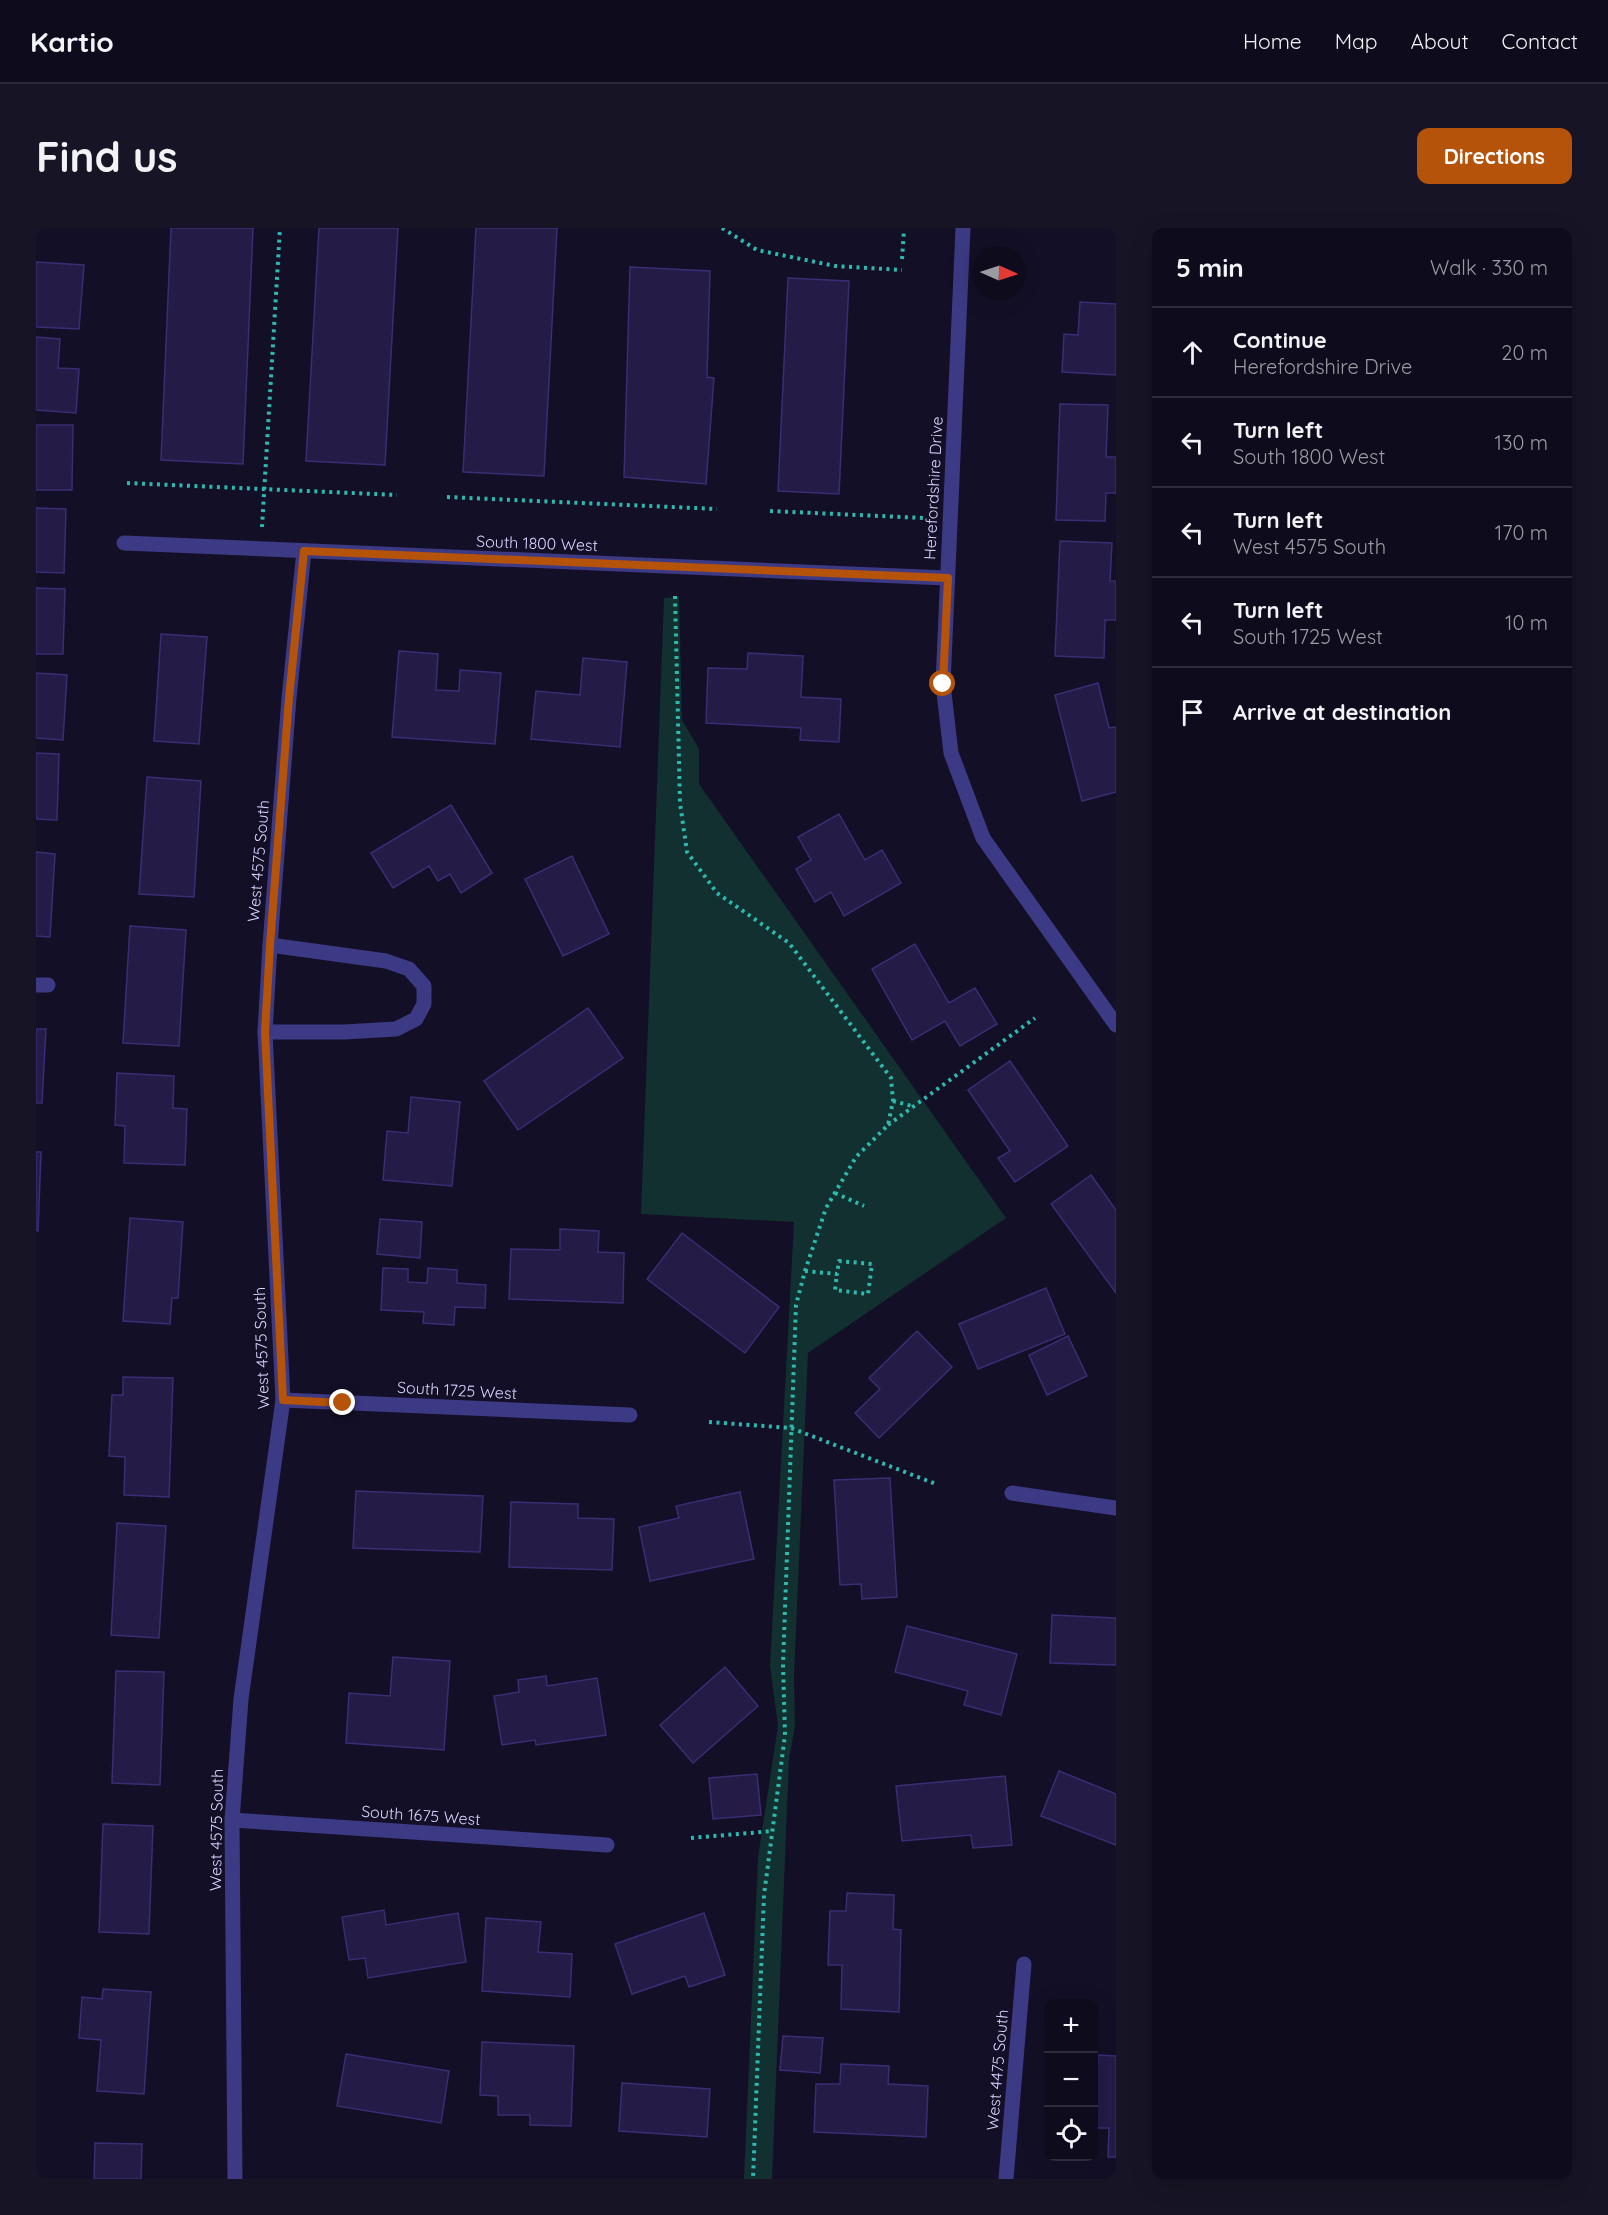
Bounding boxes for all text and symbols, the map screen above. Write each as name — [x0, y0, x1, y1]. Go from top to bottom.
text: Kartio — [30, 24, 114, 59]
text: Home — [1243, 28, 1302, 54]
text: Map — [1335, 28, 1378, 54]
text: About — [1411, 28, 1469, 54]
text: Contact — [1502, 28, 1578, 54]
button: Directions — [1417, 128, 1572, 184]
text: Find us — [36, 130, 178, 183]
north arrow — [972, 246, 1026, 300]
text: 5 min — [1176, 251, 1244, 284]
text: Walk · 330 m — [1430, 255, 1548, 280]
text: Continue — [1233, 326, 1327, 354]
icon: ahead — [1176, 336, 1209, 369]
text: 20 m — [1501, 340, 1548, 365]
text: Herefordshire Drive — [1233, 354, 1412, 379]
street label: Herefordshire Drive — [919, 416, 947, 560]
text: Turn left — [1233, 416, 1323, 444]
icon: left — [1176, 426, 1209, 459]
text: 130 m — [1495, 430, 1548, 455]
text: South 1800 West — [1233, 444, 1385, 469]
text: Turn left — [1233, 506, 1323, 534]
icon: left — [1176, 516, 1209, 549]
text: 170 m — [1495, 520, 1548, 545]
street label: South 1800 West — [476, 531, 598, 555]
text: West 4575 South — [1233, 534, 1386, 559]
text: Turn left — [1233, 596, 1323, 624]
icon: left — [1176, 606, 1209, 639]
text: 10 m — [1505, 610, 1548, 635]
text: South 1725 West — [1233, 624, 1383, 649]
route start — [929, 670, 955, 696]
icon: arrive — [1176, 696, 1209, 729]
text: Arrive at destination — [1233, 698, 1451, 726]
street label: West 4575 South — [243, 799, 273, 923]
street label: West 4575 South — [249, 1286, 273, 1410]
street label: South 1725 West — [397, 1377, 517, 1403]
route end — [329, 1389, 355, 1415]
street label: West 4575 South — [205, 1769, 227, 1891]
street label: South 1675 West — [361, 1801, 481, 1829]
map controls — [1044, 1999, 1098, 2161]
button: + — [1044, 1999, 1098, 2053]
street label: West 4475 South — [982, 2009, 1012, 2131]
button: − — [1044, 2053, 1098, 2107]
button: locate — [1044, 2107, 1098, 2161]

